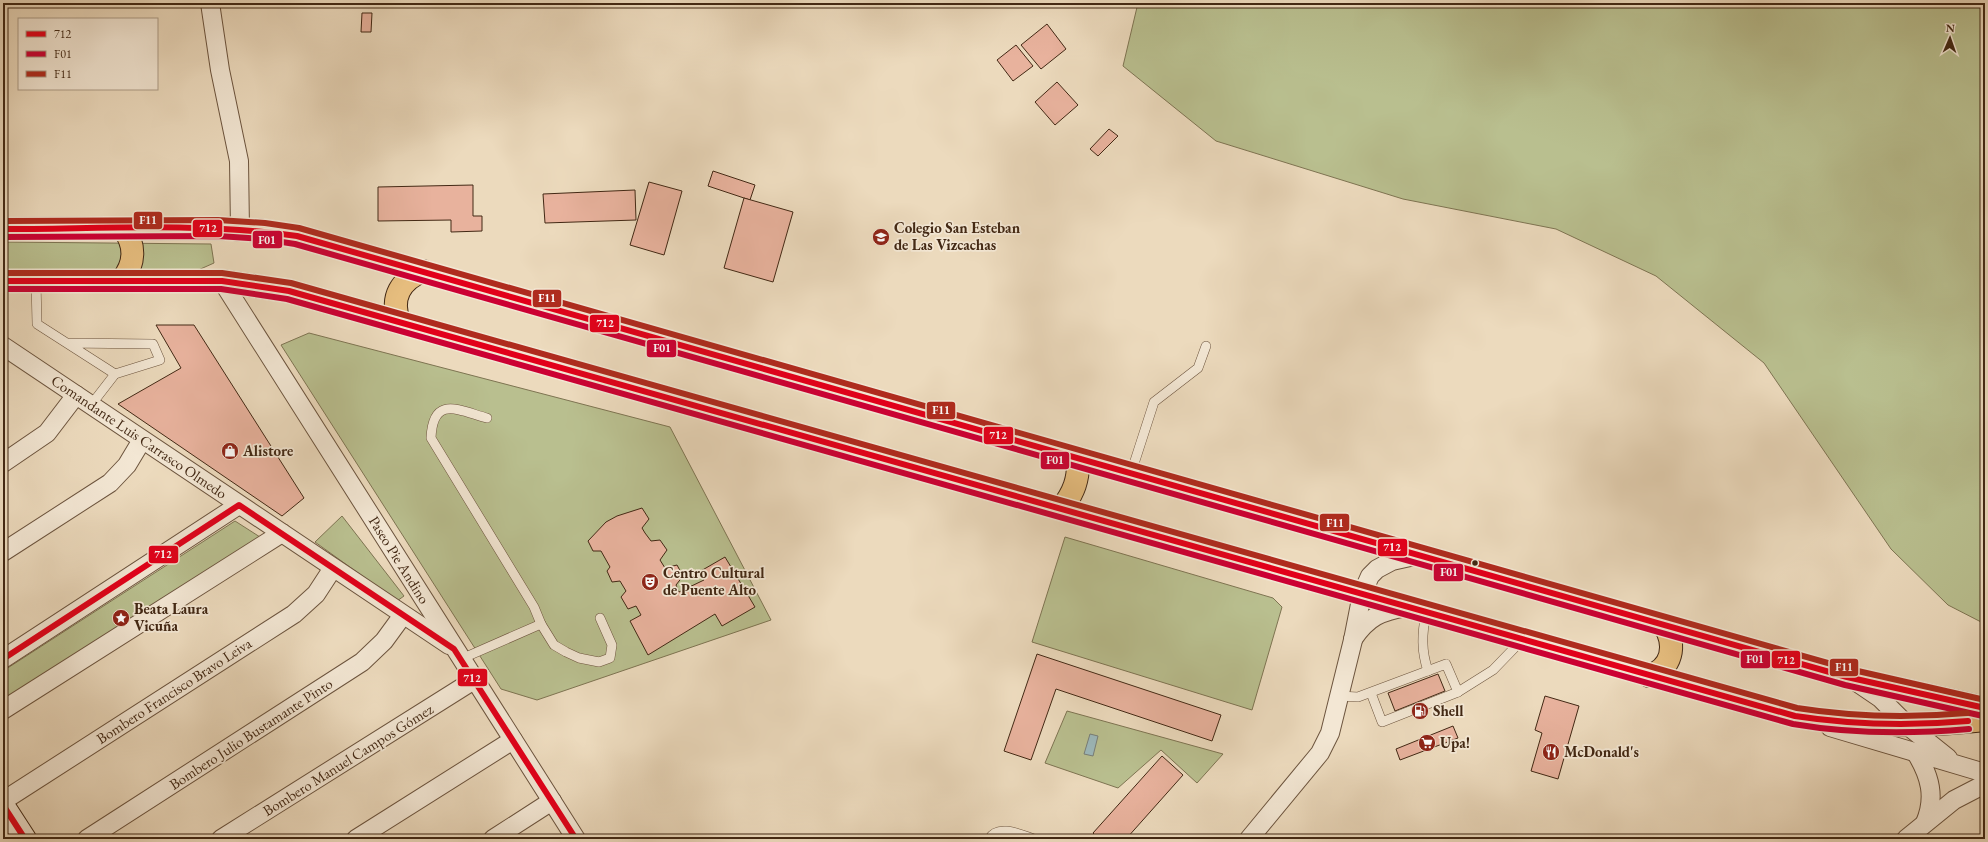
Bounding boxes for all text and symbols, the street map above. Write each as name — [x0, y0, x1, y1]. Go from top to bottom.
legend — [18, 18, 158, 90]
north arrow — [1930, 18, 1970, 58]
text: N — [1946, 21, 1955, 35]
text: 712 — [54, 26, 72, 42]
text: F01 — [54, 46, 72, 62]
text: F11 — [54, 66, 72, 82]
line badge: F11 — [133, 211, 163, 230]
text: F11 — [139, 213, 157, 227]
place label: Colegio San Esteban de Las Vizcachas — [894, 218, 1021, 254]
line badge: 712 — [192, 219, 223, 238]
text: 712 — [199, 221, 217, 235]
school or university icon: Colegio San Esteban de Las Vizcachas — [871, 227, 891, 247]
line badge: F01 — [252, 230, 283, 249]
text: F01 — [258, 233, 276, 247]
line badge: F11 — [532, 289, 562, 308]
text: F11 — [538, 291, 556, 305]
line badge: 712 — [589, 314, 620, 333]
text: 712 — [596, 316, 614, 330]
line badge: F01 — [646, 339, 677, 358]
text: F01 — [653, 341, 671, 355]
street label: Comandante Luis Carrasco Olmedo — [48, 371, 231, 503]
line badge: F11 — [926, 401, 956, 420]
text: F11 — [932, 403, 950, 417]
line badge: 712 — [983, 426, 1014, 445]
text: 712 — [989, 428, 1007, 442]
shop icon: Alistore — [220, 441, 240, 461]
place label: Alistore — [242, 441, 293, 460]
line badge: F01 — [1040, 451, 1070, 470]
text: F01 — [1046, 453, 1064, 467]
street label: Paseo Pie Andino — [365, 512, 434, 607]
line badge: F11 — [1319, 513, 1350, 532]
text: F11 — [1326, 516, 1344, 530]
line badge: 712 — [1377, 538, 1408, 557]
text: 712 — [1383, 540, 1401, 554]
line badge: 712 — [148, 545, 179, 564]
text: 712 — [154, 547, 172, 561]
unlabelled marker — [1470, 558, 1480, 568]
place label: Centro Cultural de Puente Alto — [663, 563, 765, 599]
line badge: F01 — [1433, 563, 1464, 582]
text: F01 — [1440, 565, 1458, 579]
theatre icon: Centro Cultural de Puente Alto — [640, 572, 660, 592]
place label: Beata Laura Vicuña — [134, 599, 209, 635]
place icon: Beata Laura Vicuña — [111, 608, 131, 628]
street label: Bombero Francisco Bravo Leiva — [93, 633, 255, 748]
line badge: F01 — [1740, 650, 1771, 669]
line badge: 712 — [1771, 650, 1801, 669]
text: F01 — [1746, 652, 1764, 666]
text: 712 — [1777, 653, 1795, 667]
line badge: F11 — [1829, 658, 1859, 677]
text: F11 — [1835, 660, 1853, 674]
line badge: 712 — [457, 668, 488, 687]
text: 712 — [463, 671, 481, 685]
street label: Bombero Julio Bustamante Pinto — [165, 674, 336, 794]
street label: Bombero Manuel Campos Gómez — [259, 699, 437, 820]
fuel station icon: Shell — [1410, 701, 1430, 721]
place label: Shell — [1433, 701, 1464, 720]
supermarket icon: Upa! — [1417, 733, 1437, 753]
place label: Upa! — [1440, 733, 1470, 752]
restaurant icon: McDonald's — [1541, 742, 1561, 762]
place label: McDonald's — [1564, 742, 1639, 761]

